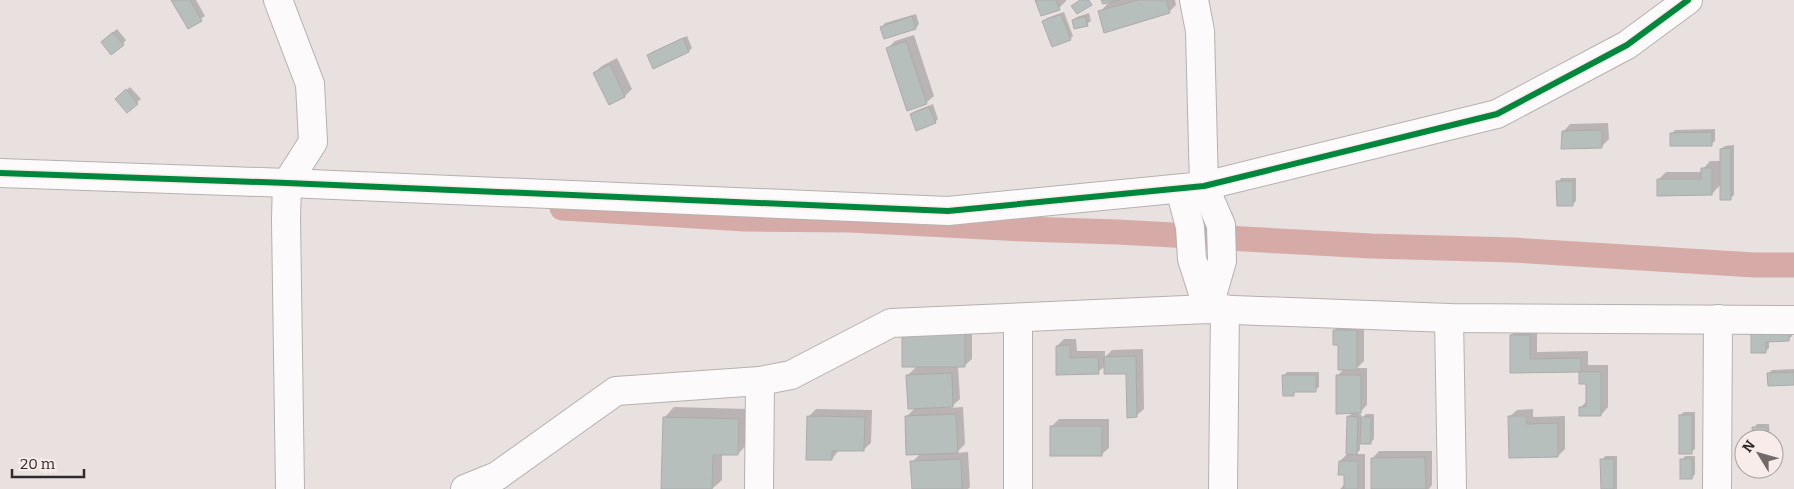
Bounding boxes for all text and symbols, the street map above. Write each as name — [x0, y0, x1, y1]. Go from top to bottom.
north arrow — [1734, 429, 1784, 479]
text: N — [1739, 437, 1759, 456]
scale bar — [12, 446, 85, 478]
text: 20 m — [20, 455, 56, 473]

